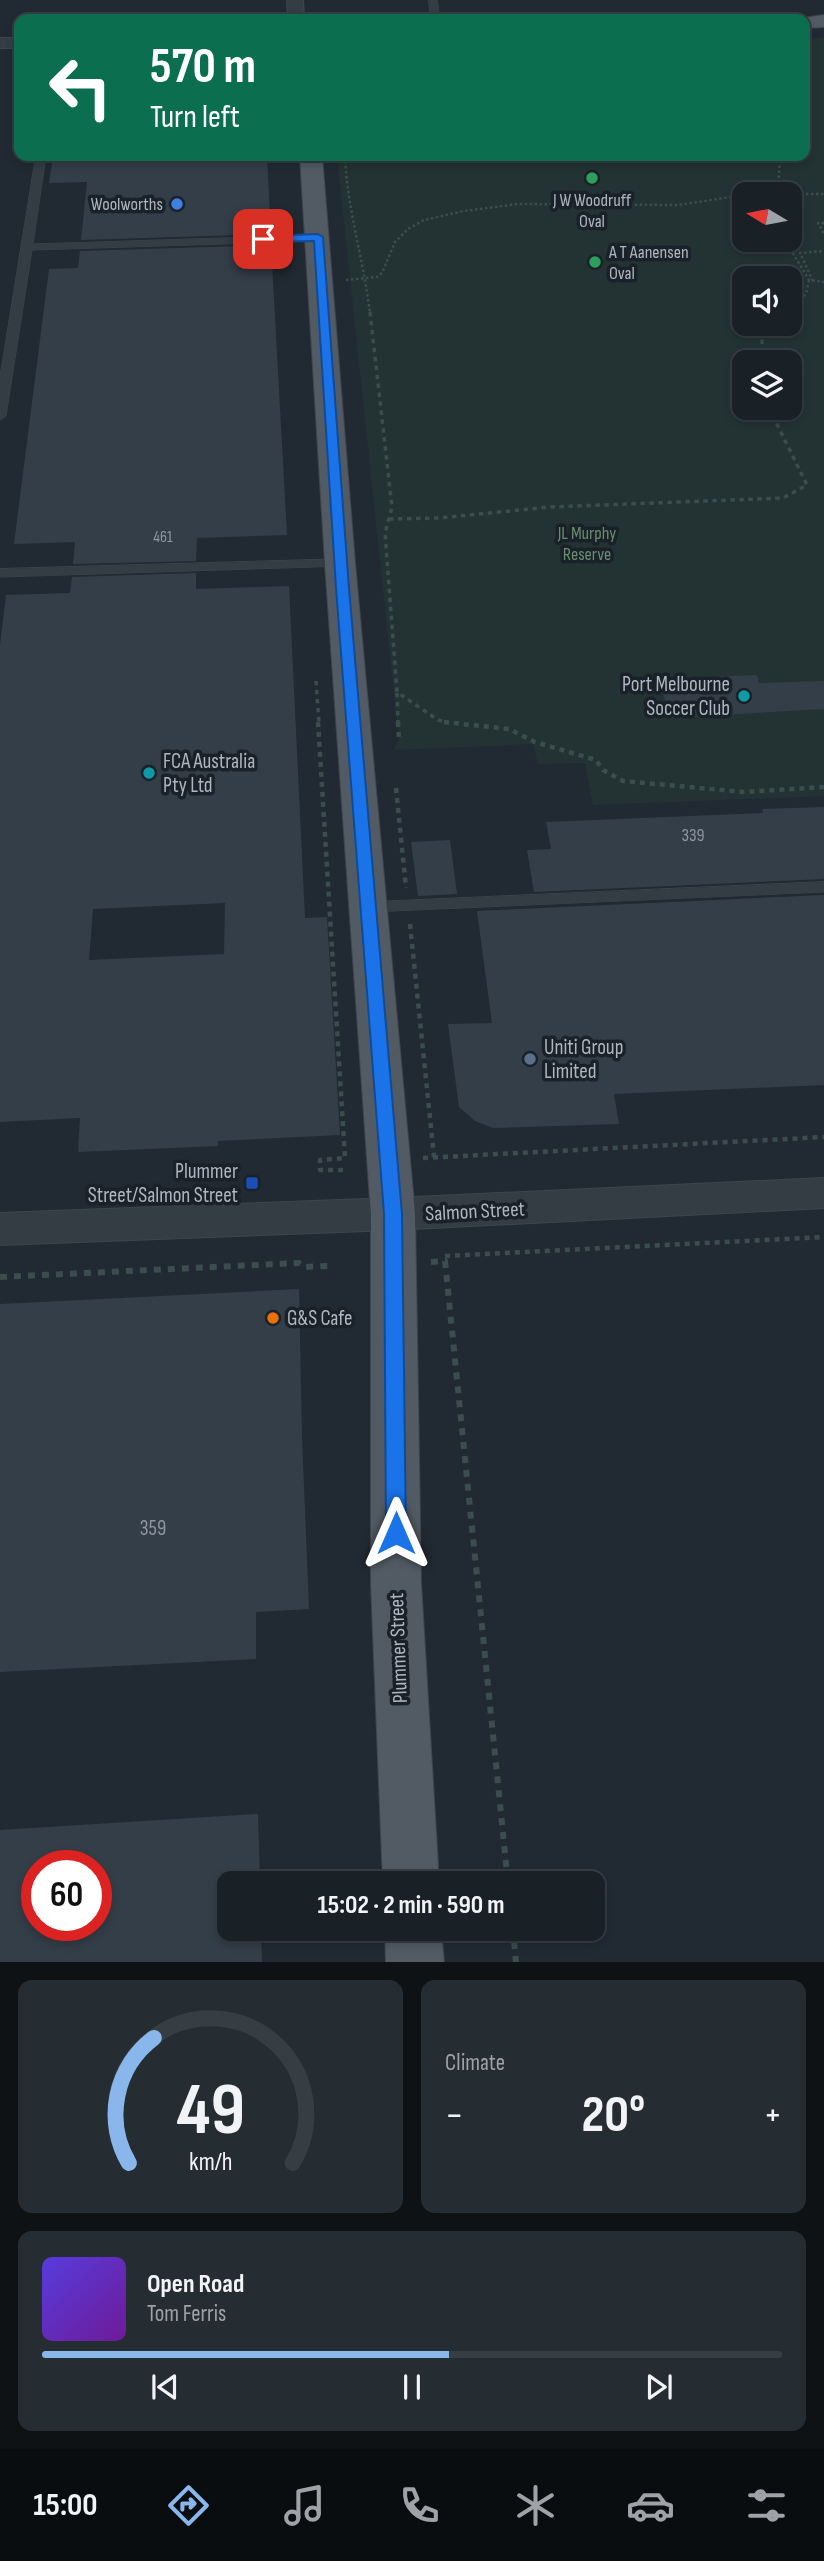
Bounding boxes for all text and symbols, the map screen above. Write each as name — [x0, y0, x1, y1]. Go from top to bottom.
text: 570 m — [150, 38, 256, 97]
icon: left — [35, 42, 126, 133]
text: Turn left — [150, 98, 240, 137]
marker: J W Woodruff Oval — [584, 170, 600, 186]
north arrow — [732, 182, 802, 252]
map controls — [732, 182, 802, 420]
place label: J W Woodruff Oval — [552, 190, 632, 232]
place label: Woolworths — [91, 194, 163, 215]
marker: Woolworths — [169, 196, 185, 212]
pin — [233, 209, 293, 269]
icon: arrive — [244, 220, 282, 258]
place label: A T Aanensen Oval — [608, 242, 689, 284]
marker: A T Aanensen Oval — [587, 254, 603, 270]
button: sound — [732, 266, 802, 336]
button: layers — [732, 350, 802, 420]
park label: JL Murphy Reserve — [557, 523, 616, 565]
house number: 461 — [153, 528, 173, 547]
place label: Port Melbourne Soccer Club — [622, 672, 730, 721]
marker: Port Melbourne Soccer Club — [736, 688, 752, 704]
place label: FCA Australia Pty Ltd — [163, 749, 255, 798]
marker: FCA Australia Pty Ltd — [141, 765, 157, 781]
house number: 339 — [681, 825, 705, 846]
place label: Uniti Group Limited — [544, 1035, 623, 1084]
marker: Uniti Group Limited — [522, 1051, 538, 1067]
place label: Plummer Street/Salmon Street — [88, 1159, 238, 1208]
marker: Plummer Street/Salmon Street — [244, 1175, 260, 1191]
street label: Salmon Street — [425, 1196, 526, 1227]
place label: G&S Cafe — [287, 1306, 352, 1331]
marker: G&S Cafe — [265, 1310, 281, 1326]
position arrow — [359, 1496, 433, 1570]
house number: 359 — [140, 1516, 166, 1541]
street label: Plummer Street — [384, 1592, 413, 1704]
speed limit sign: 60 — [21, 1850, 112, 1941]
text: 15:02 · 2 min · 590 m — [318, 1890, 504, 1921]
text: Climate — [445, 2049, 505, 2077]
text: 49 — [176, 2067, 245, 2155]
text: 20° — [582, 2084, 645, 2147]
text: − — [445, 2093, 464, 2138]
text: + — [763, 2093, 782, 2138]
text: km/h — [189, 2146, 232, 2177]
text: Open Road — [147, 2269, 244, 2300]
text: Tom Ferris — [147, 2300, 226, 2328]
icon: previous — [146, 2368, 184, 2406]
icon: pause — [393, 2368, 431, 2406]
icon: next — [640, 2368, 678, 2406]
icon: directions — [164, 2481, 213, 2530]
icon: music — [280, 2481, 329, 2530]
icon: phone — [395, 2481, 444, 2530]
icon: climate — [511, 2481, 560, 2530]
icon: car — [626, 2481, 675, 2530]
icon: filters — [742, 2481, 791, 2530]
text: 15:00 — [33, 2486, 98, 2525]

